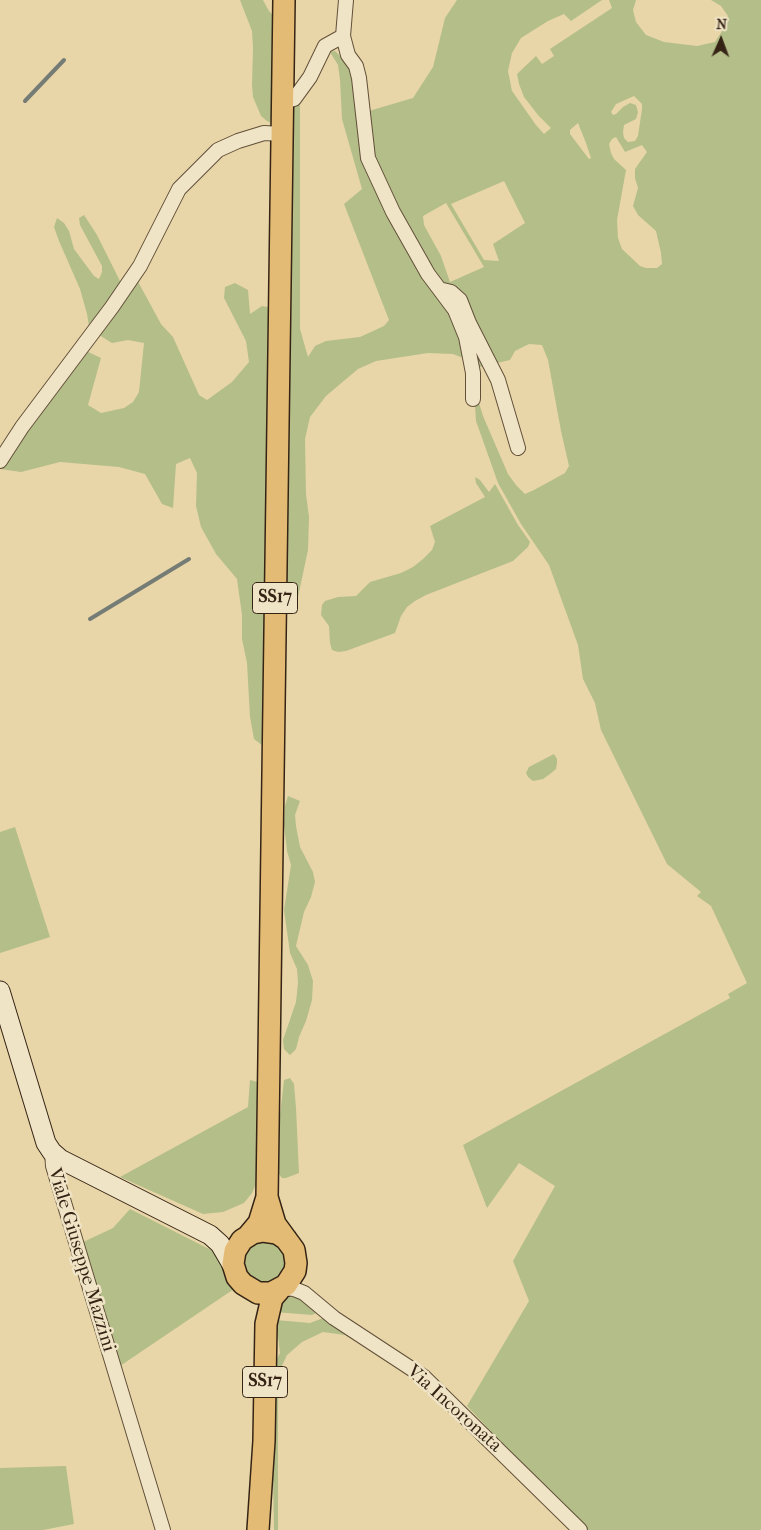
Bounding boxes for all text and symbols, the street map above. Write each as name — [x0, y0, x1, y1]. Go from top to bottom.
north arrow — [696, 15, 746, 65]
text: N — [716, 16, 727, 33]
road number: SS17 — [252, 582, 298, 614]
street label: Viale Giuseppe Mazzini — [42, 1165, 120, 1355]
street label: Via Incoronata — [402, 1360, 506, 1458]
road number: SS17 — [242, 1366, 288, 1398]

